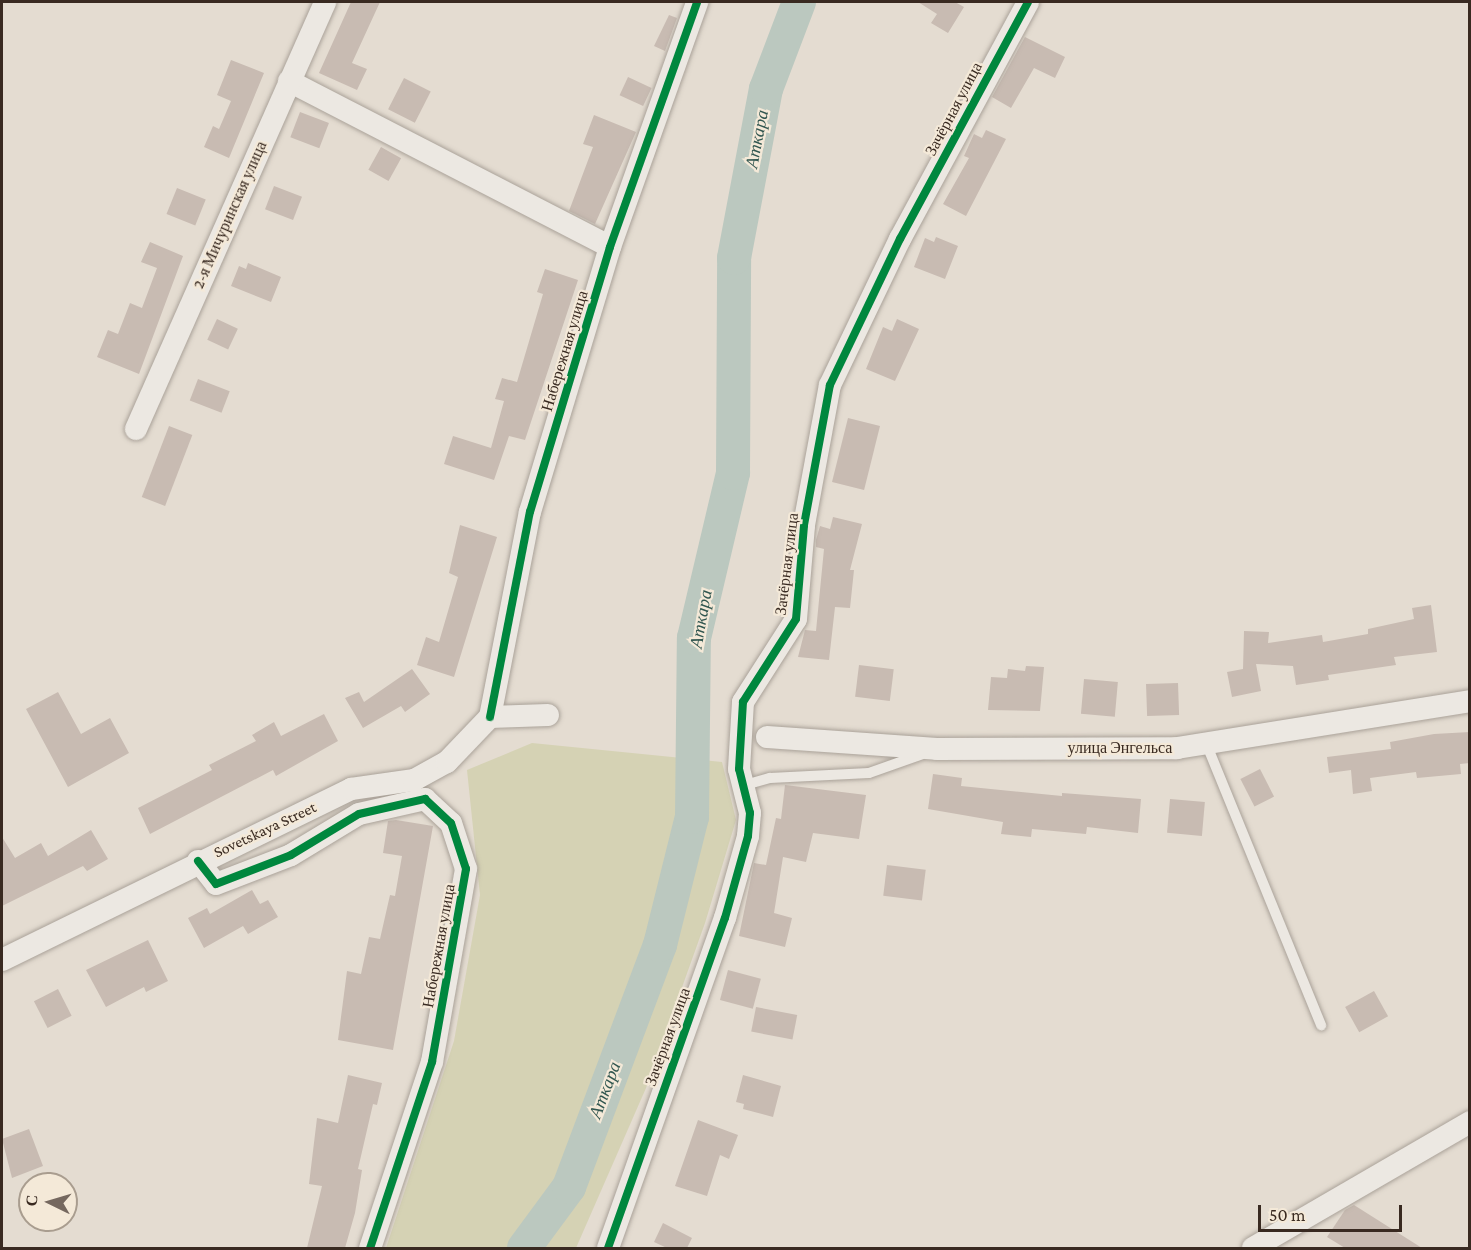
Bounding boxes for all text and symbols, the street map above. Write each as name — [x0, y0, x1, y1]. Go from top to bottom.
street label: Зачёрная улица — [921, 59, 987, 159]
water label: Аткара — [741, 108, 773, 170]
street label: 2-я Мичуринская улица — [189, 138, 271, 292]
street label: Набережная улица — [537, 288, 593, 414]
street label: Зачёрная улица — [771, 512, 803, 616]
water label: Аткара — [685, 588, 717, 650]
street label: улица Энгельса — [1068, 738, 1172, 758]
street label: Sovetskaya Street — [211, 798, 319, 862]
street label: Набережная улица — [419, 883, 459, 1009]
street label: Зачёрная улица — [641, 985, 695, 1089]
water label: Аткара — [584, 1059, 626, 1121]
north arrow — [18, 1172, 78, 1232]
scale bar — [1261, 1193, 1405, 1231]
text: С — [23, 1194, 41, 1207]
text: 50 m — [1269, 1205, 1306, 1225]

